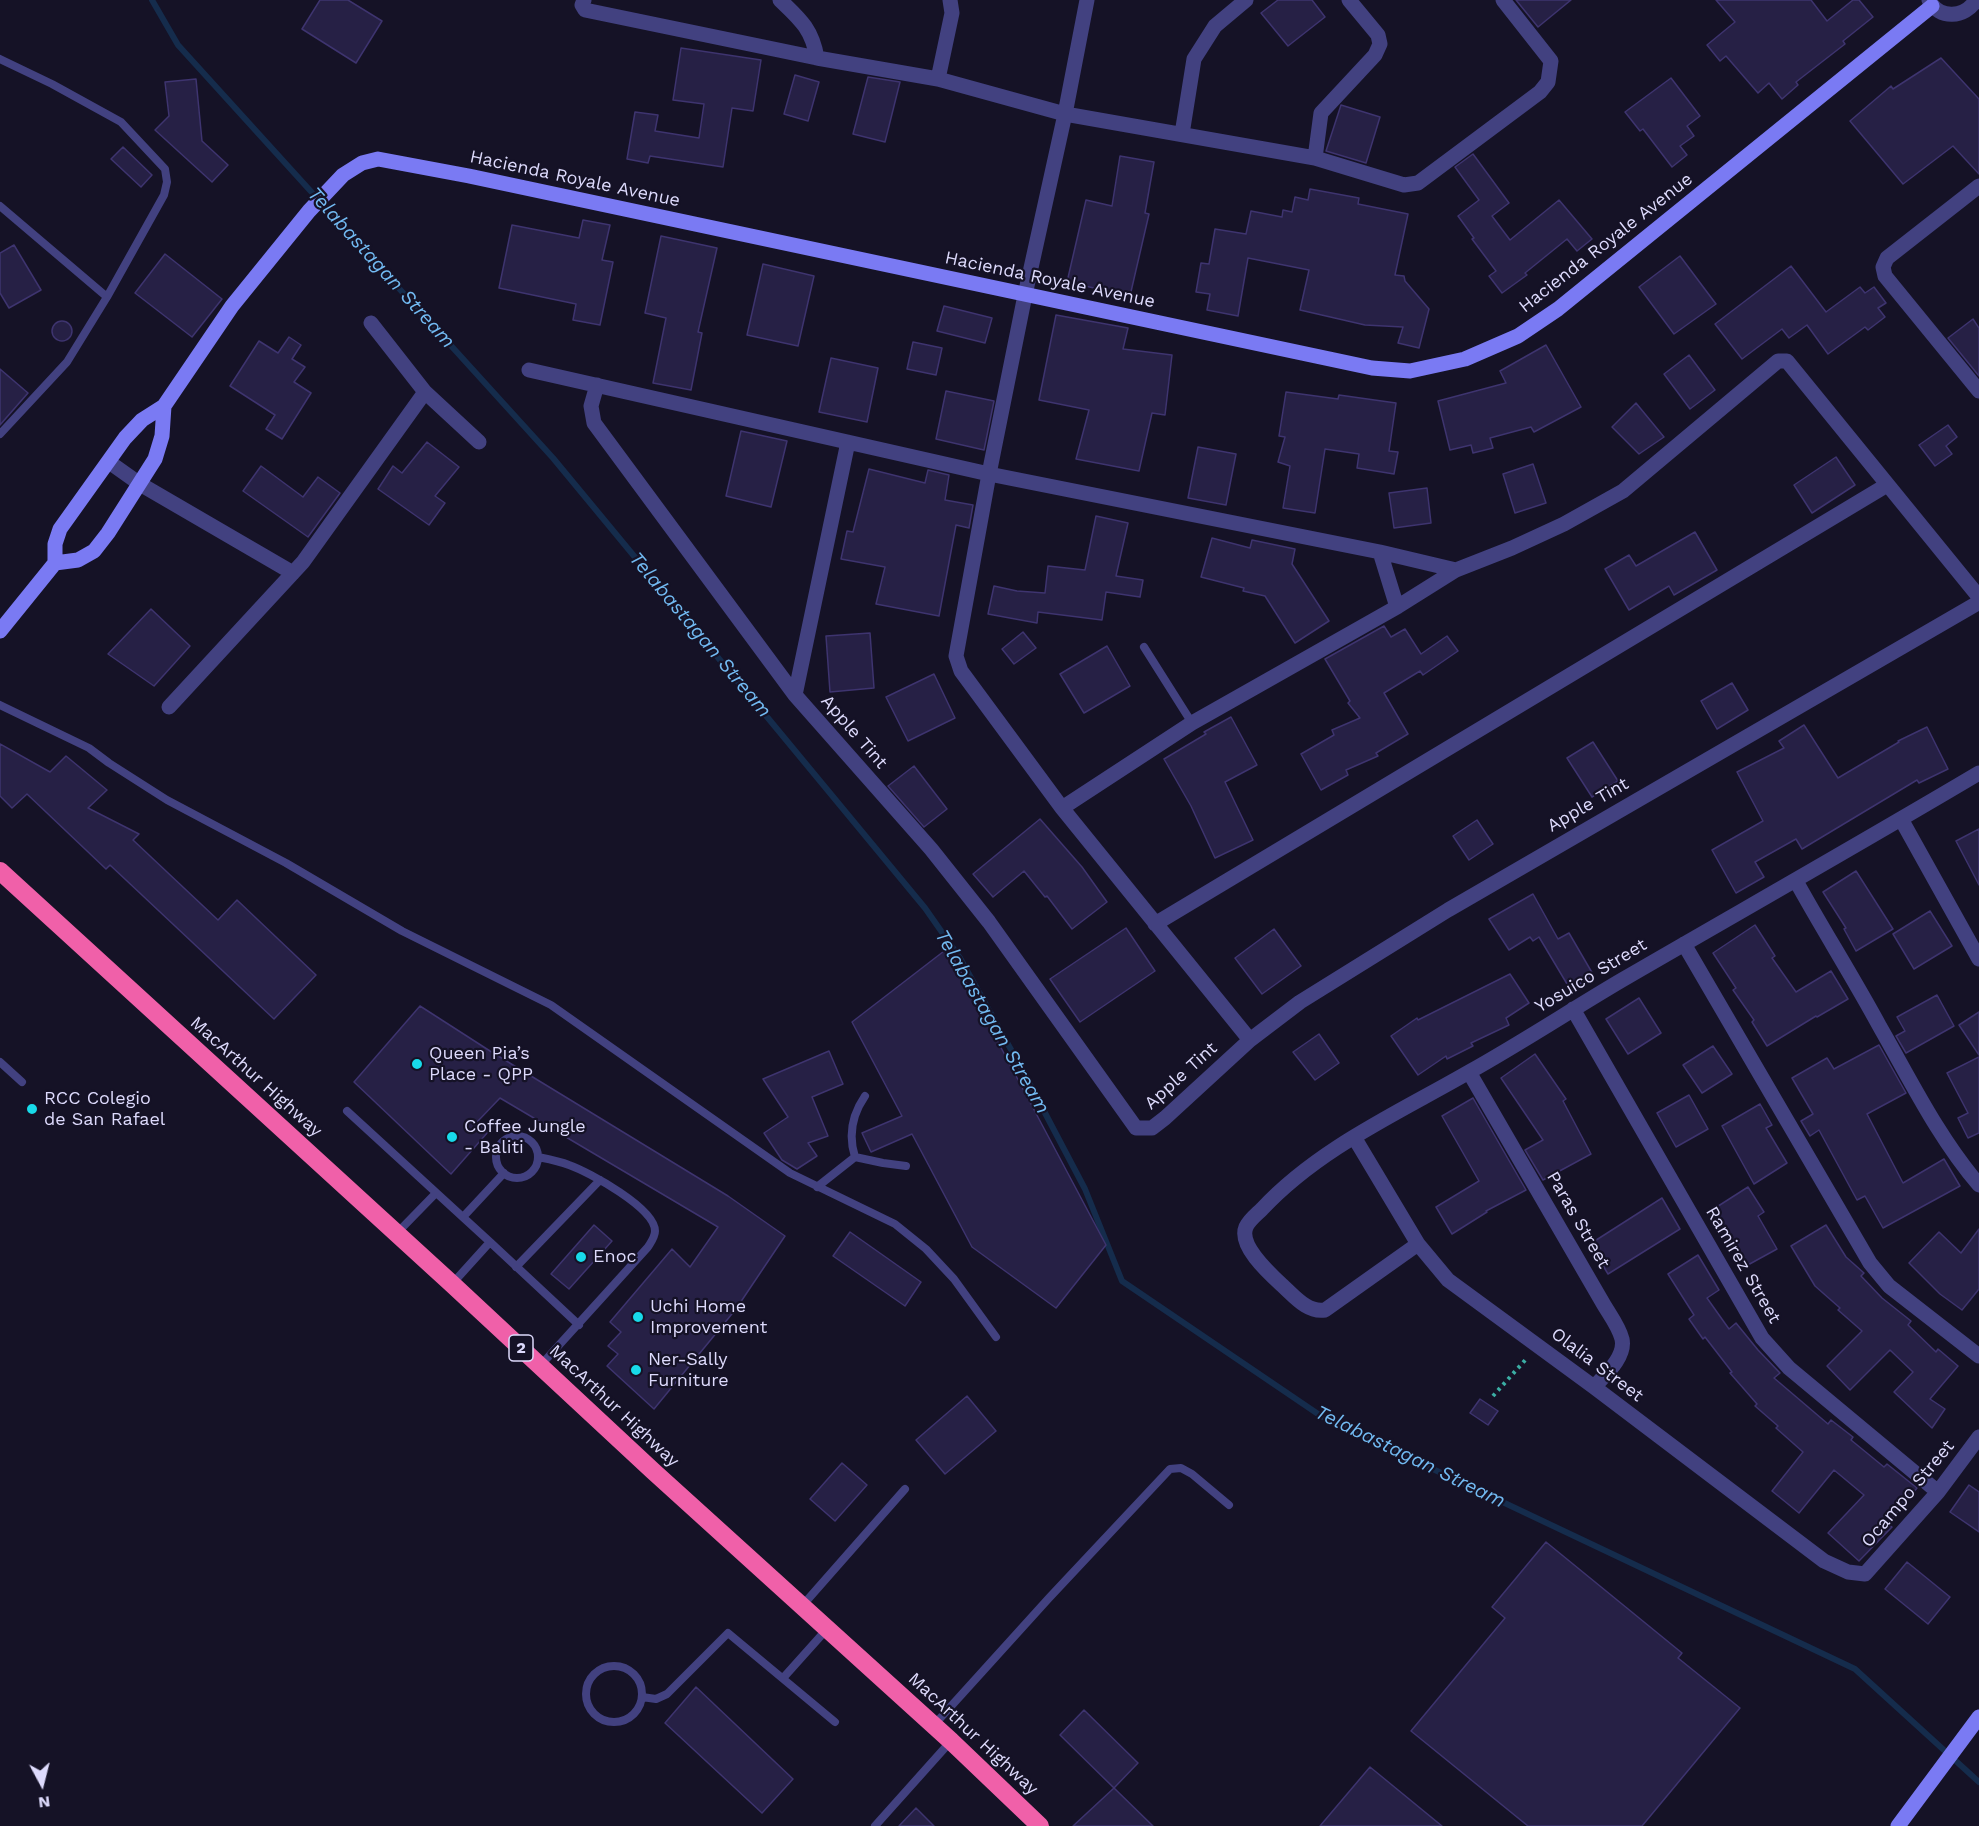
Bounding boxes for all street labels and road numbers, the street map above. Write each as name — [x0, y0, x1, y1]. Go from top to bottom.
street label: Hacienda Royale Avenue — [468, 146, 682, 212]
street label: Hacienda Royale Avenue — [1515, 168, 1697, 318]
street label: Hacienda Royale Avenue — [943, 247, 1157, 313]
street label: Apple Tint — [816, 691, 892, 773]
street label: Apple Tint — [1543, 773, 1633, 837]
street label: Yosuico Street — [1531, 934, 1651, 1018]
street label: MacArthur Highway — [186, 1012, 326, 1142]
street label: Apple Tint — [1140, 1038, 1222, 1114]
street label: Paras Street — [1542, 1168, 1614, 1272]
street label: Ramirez Street — [1701, 1203, 1785, 1327]
street label: Olalia Street — [1547, 1323, 1647, 1407]
road number: 2 — [509, 1335, 533, 1361]
street label: MacArthur Highway — [545, 1340, 683, 1472]
street label: Ocampo Street — [1857, 1436, 1959, 1552]
street label: MacArthur Highway — [904, 1668, 1042, 1800]

